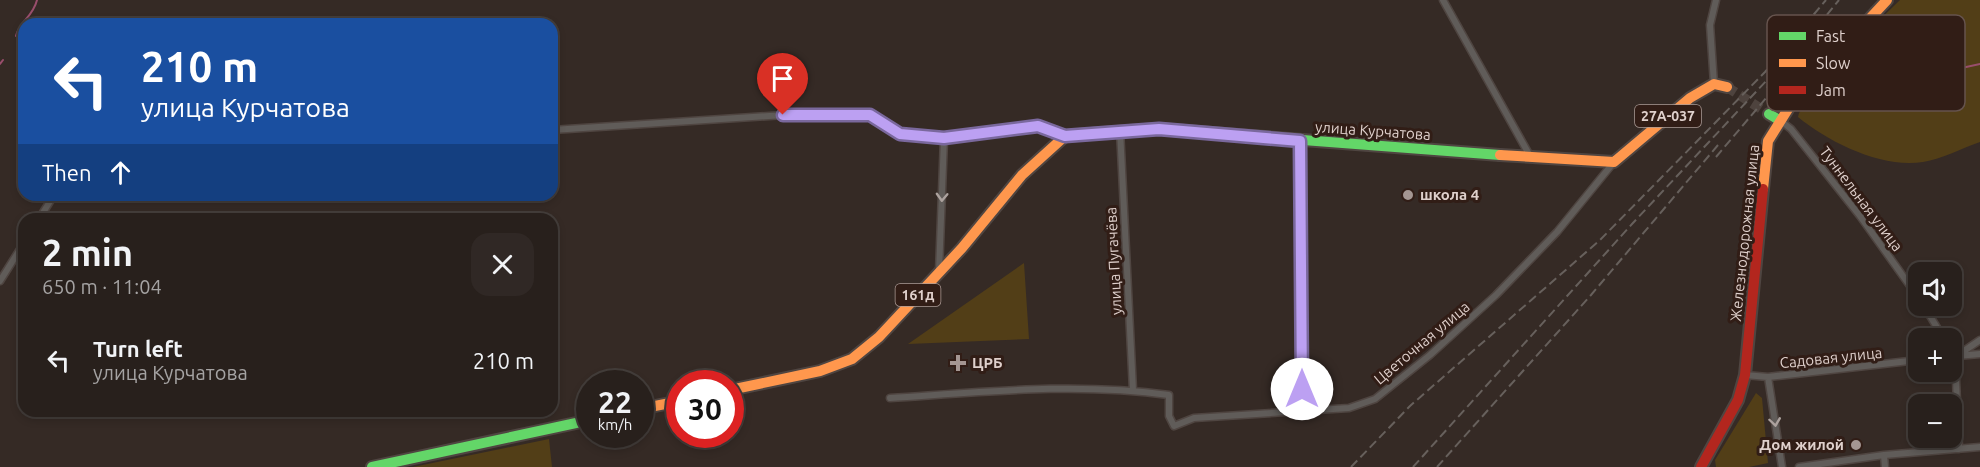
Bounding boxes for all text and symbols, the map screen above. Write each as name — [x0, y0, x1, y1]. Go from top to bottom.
legend — [1767, 15, 1965, 111]
text: Fast — [1816, 27, 1846, 45]
icon: left — [42, 42, 120, 120]
text: 210 m — [141, 43, 258, 90]
pin — [757, 53, 808, 115]
text: Slow — [1816, 54, 1851, 72]
icon: arrive — [766, 62, 799, 95]
text: Jam — [1816, 81, 1846, 99]
text: улица Курчатова — [141, 92, 350, 122]
road number: 27А-037 — [1635, 105, 1701, 127]
street label: улица Курчатова — [1315, 118, 1432, 143]
street label: Туннельная улица — [1816, 143, 1906, 254]
street label: Железнодорожная улица — [1727, 144, 1762, 322]
icon: ahead — [104, 156, 137, 189]
text: Then — [42, 160, 92, 185]
place label: школа 4 — [1420, 186, 1479, 203]
marker: школа 4 — [1401, 188, 1415, 202]
one-way arrow — [935, 192, 948, 201]
street label: улица Пугачёва — [1102, 207, 1125, 315]
text: 2 min — [42, 232, 133, 273]
button: close — [471, 233, 534, 296]
map controls — [1908, 262, 1962, 448]
button: sound — [1908, 262, 1962, 316]
text: 650 m · 11:04 — [42, 275, 162, 298]
road number: 161д — [896, 284, 940, 306]
street label: Цветочная улица — [1370, 298, 1473, 388]
button: + — [1908, 328, 1962, 382]
text: Turn left — [93, 336, 183, 361]
icon: left — [42, 344, 75, 377]
street label: Садовая улица — [1779, 344, 1883, 371]
text: 210 m — [473, 348, 534, 373]
marker: ЦРБ — [949, 354, 967, 372]
place label: ЦРБ — [972, 354, 1003, 371]
position arrow — [1270, 357, 1334, 421]
text: улица Курчатова — [93, 361, 248, 384]
speed limit sign: 30 — [666, 370, 744, 448]
text: 22 — [598, 385, 632, 419]
button: − — [1908, 394, 1962, 448]
text: km/h — [598, 416, 632, 433]
one-way arrow — [1769, 417, 1781, 426]
place label: Дом жилой — [1759, 436, 1844, 453]
marker: Дом жилой — [1849, 438, 1863, 452]

